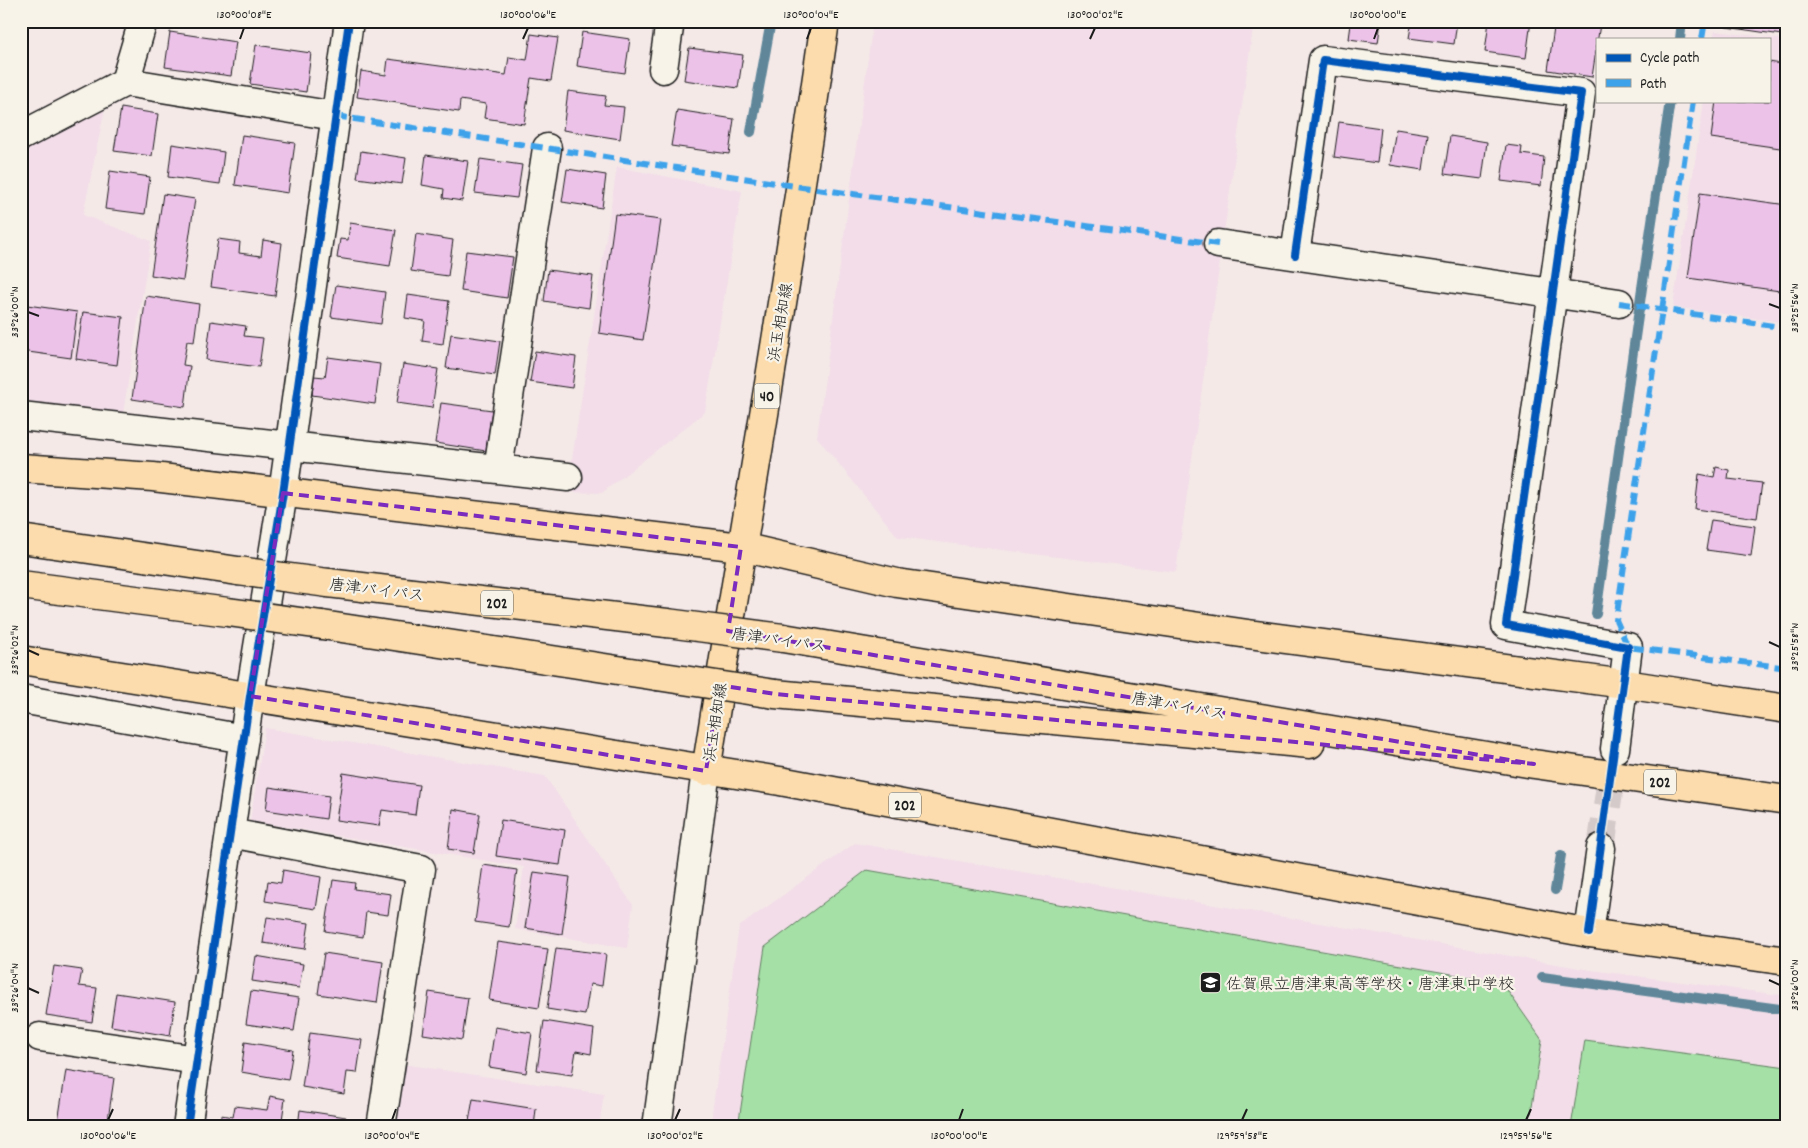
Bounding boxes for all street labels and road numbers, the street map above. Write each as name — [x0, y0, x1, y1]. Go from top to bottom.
street label: 浜玉相知線 — [763, 281, 800, 364]
road number: 40 — [754, 384, 780, 408]
street label: 唐津バイパス — [328, 574, 426, 609]
road number: 202 — [481, 590, 513, 616]
street label: 唐津バイパス — [730, 623, 828, 660]
street label: 浜玉相知線 — [699, 681, 734, 764]
street label: 唐津バイパス — [1129, 688, 1228, 727]
road number: 202 — [1644, 770, 1676, 794]
road number: 202 — [889, 792, 921, 818]

